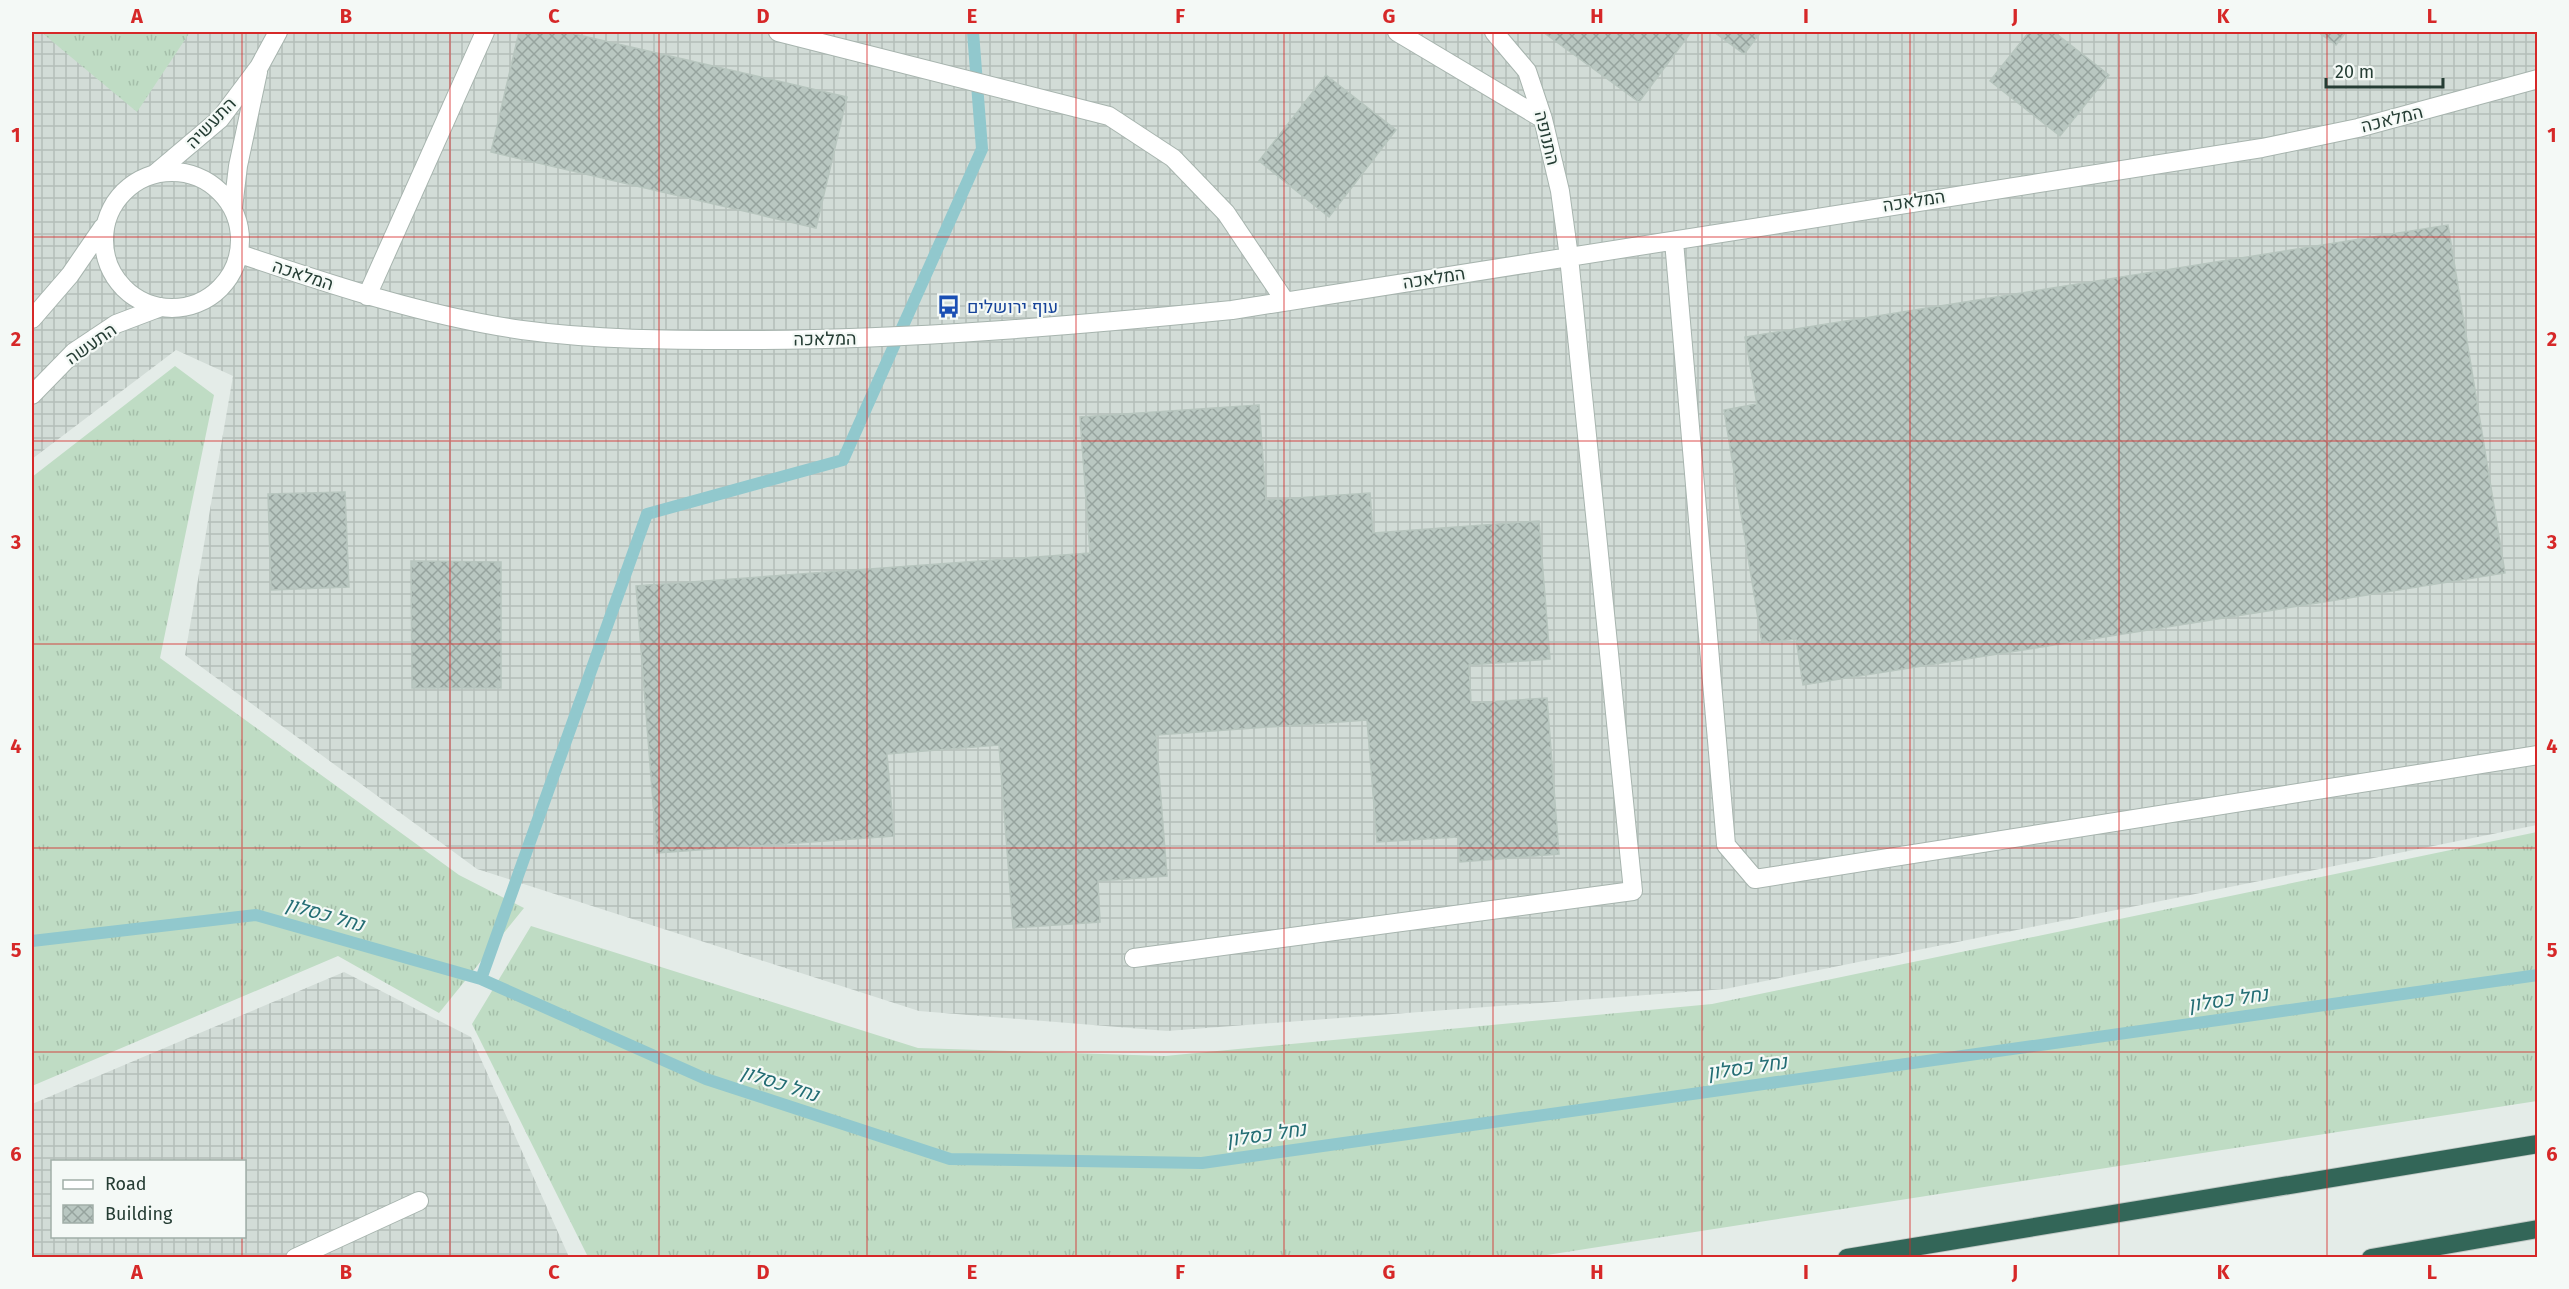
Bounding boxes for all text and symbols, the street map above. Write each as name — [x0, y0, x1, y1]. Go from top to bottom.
text: A — [130, 4, 144, 28]
text: B — [340, 4, 352, 28]
text: C — [548, 4, 560, 28]
text: D — [756, 4, 770, 28]
text: E — [967, 4, 977, 28]
text: F — [1175, 4, 1185, 28]
text: G — [1383, 4, 1395, 28]
text: H — [1590, 4, 1604, 28]
text: I — [1803, 4, 1809, 28]
text: J — [2011, 4, 2018, 28]
text: K — [2217, 4, 2230, 28]
text: L — [2427, 4, 2437, 28]
scale bar — [2326, 51, 2443, 89]
text: 20 m — [2335, 61, 2374, 83]
street label: התעשיה — [181, 93, 241, 153]
street label: המלאכה — [2359, 101, 2425, 137]
street label: התנופה — [1530, 108, 1564, 168]
text: 1 — [11, 123, 21, 147]
text: 1 — [2547, 123, 2557, 147]
street label: המלאכה — [1881, 185, 1947, 217]
street label: המלאכה — [270, 255, 336, 295]
street label: המלאכה — [1401, 262, 1467, 294]
bus stop icon: עוף ירושלים — [936, 294, 962, 320]
place label: עוף ירושלים — [967, 296, 1058, 318]
street label: התעשה — [61, 319, 121, 369]
text: 2 — [11, 327, 21, 351]
street label: המלאכה — [793, 327, 857, 351]
text: 2 — [2547, 327, 2557, 351]
text: 3 — [10, 530, 21, 554]
text: 3 — [2546, 530, 2557, 554]
text: 4 — [10, 734, 22, 758]
text: 4 — [2546, 734, 2558, 758]
water label: נחל כסלון — [283, 891, 369, 937]
text: 5 — [11, 938, 22, 962]
text: 5 — [2547, 938, 2558, 962]
water label: נחל כסלון — [2187, 981, 2271, 1016]
water label: נחל כסלון — [1706, 1049, 1790, 1084]
water label: נחל כסלון — [738, 1059, 824, 1107]
water label: נחל כסלון — [1225, 1116, 1309, 1151]
text: 6 — [10, 1142, 22, 1166]
text: 6 — [2546, 1142, 2558, 1166]
legend — [51, 1160, 246, 1238]
text: Road — [105, 1173, 147, 1195]
text: Building — [105, 1203, 173, 1225]
text: A — [130, 1260, 144, 1284]
text: B — [340, 1260, 352, 1284]
text: C — [548, 1260, 560, 1284]
text: D — [756, 1260, 770, 1284]
text: E — [967, 1260, 977, 1284]
text: F — [1175, 1260, 1185, 1284]
text: G — [1383, 1260, 1395, 1284]
text: H — [1590, 1260, 1604, 1284]
text: I — [1803, 1260, 1809, 1284]
text: J — [2011, 1260, 2018, 1284]
text: K — [2217, 1260, 2230, 1284]
text: L — [2427, 1260, 2437, 1284]

